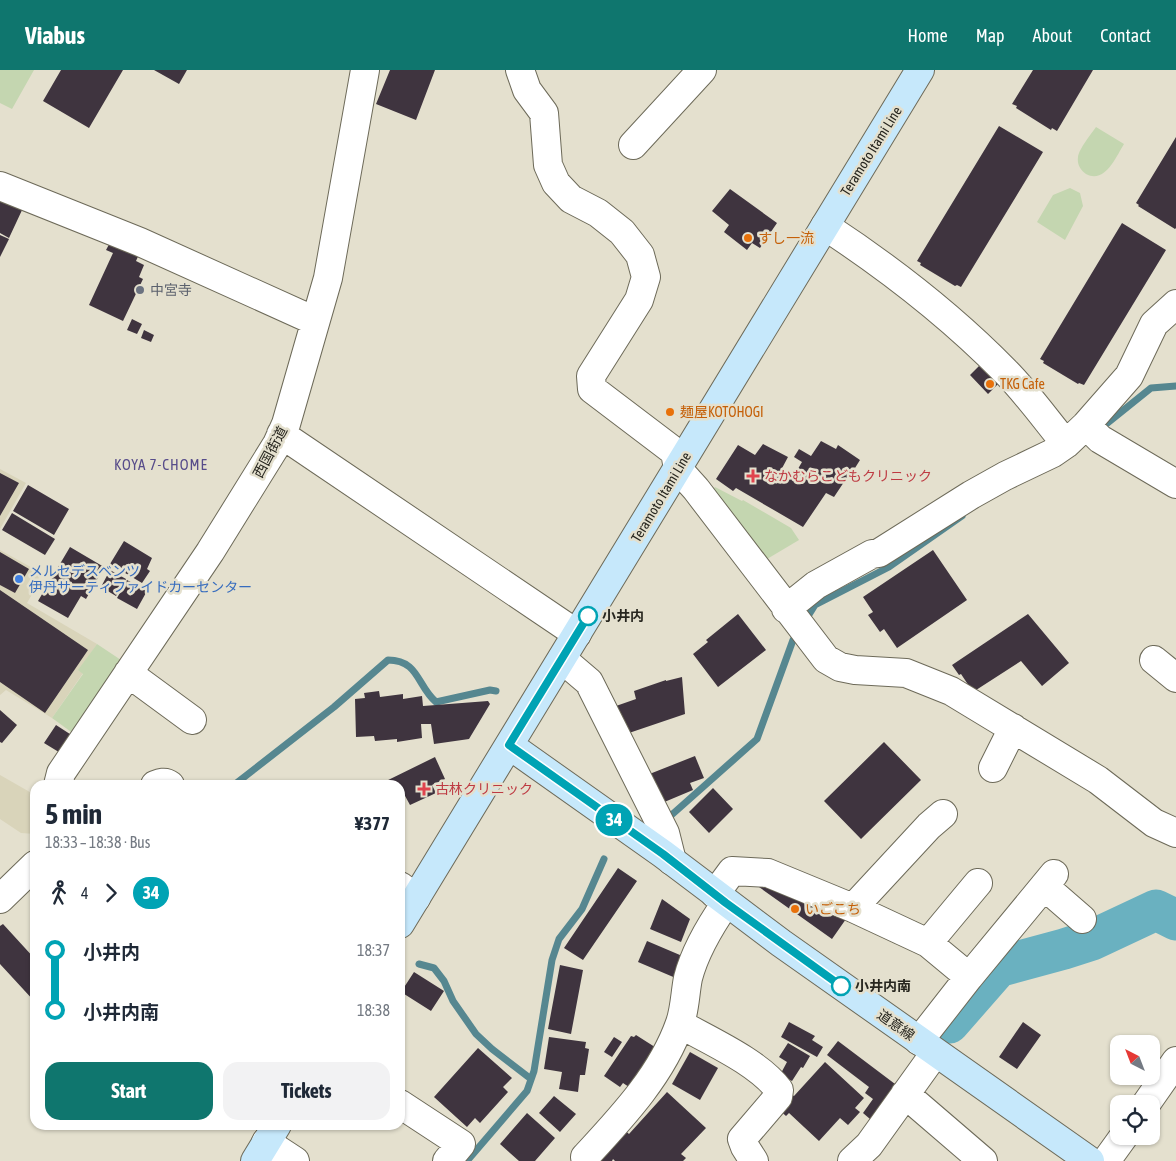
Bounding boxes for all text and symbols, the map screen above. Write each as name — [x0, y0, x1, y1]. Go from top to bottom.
text: Viabus — [25, 22, 85, 49]
text: Home — [908, 25, 948, 46]
text: Map — [976, 25, 1005, 46]
text: About — [1033, 25, 1072, 46]
text: Contact — [1100, 25, 1151, 46]
street label: Teramoto Itami Line — [837, 103, 905, 199]
place label: すし一流 — [758, 230, 814, 246]
marker: すし一流 — [742, 232, 754, 244]
place label: 中宮寺 — [150, 282, 192, 298]
marker: 中宮寺 — [134, 284, 146, 296]
place label: TKG Cafe — [1000, 376, 1045, 392]
marker: TKG Cafe — [984, 378, 996, 390]
place label: 麺屋KOTOHOGI — [680, 404, 764, 420]
marker: 麺屋KOTOHOGI — [664, 406, 676, 418]
street label: 西国街道 — [250, 424, 290, 480]
street label: Teramoto Itami Line — [628, 449, 694, 545]
district label: KOYA 7-CHOME — [114, 456, 208, 473]
place label: なかむらこどもクリニック — [764, 468, 932, 484]
marker: なかむらこどもクリニック — [746, 469, 760, 483]
place label: メルセデスベンツ 伊丹サーティファイドカーセンター — [29, 563, 252, 595]
marker: メルセデスベンツ 伊丹サーティファイドカーセンター — [13, 573, 25, 585]
marker: 小井内 — [578, 606, 598, 626]
place label: 小井内 — [602, 608, 644, 624]
place label: 古林クリニック — [435, 781, 533, 797]
marker: 古林クリニック — [417, 782, 431, 796]
text: 5 min — [45, 798, 102, 830]
line badge: 34 — [592, 804, 636, 836]
text: 34 — [606, 809, 622, 830]
text: ¥377 — [355, 812, 390, 834]
text: 18:33 – 18:38 · Bus — [45, 833, 150, 851]
icon: walk — [45, 879, 73, 907]
icon: forward — [97, 879, 125, 907]
text: 34 — [143, 882, 159, 903]
text: 4 — [81, 884, 89, 902]
place label: いごこち — [805, 901, 861, 917]
marker: いごこち — [789, 903, 801, 915]
text: 小井内 — [83, 941, 140, 963]
text: 18:37 — [357, 941, 390, 959]
marker: 小井内南 — [831, 976, 851, 996]
place label: 小井内南 — [855, 978, 911, 994]
text: 小井内南 — [83, 1001, 159, 1023]
text: 18:38 — [357, 1001, 390, 1019]
street label: 道意線 — [874, 1006, 918, 1044]
north arrow — [1110, 1035, 1160, 1085]
map controls — [1110, 1035, 1160, 1145]
button: Start — [45, 1062, 213, 1120]
button: Tickets — [223, 1062, 390, 1120]
button: locate — [1110, 1095, 1160, 1145]

